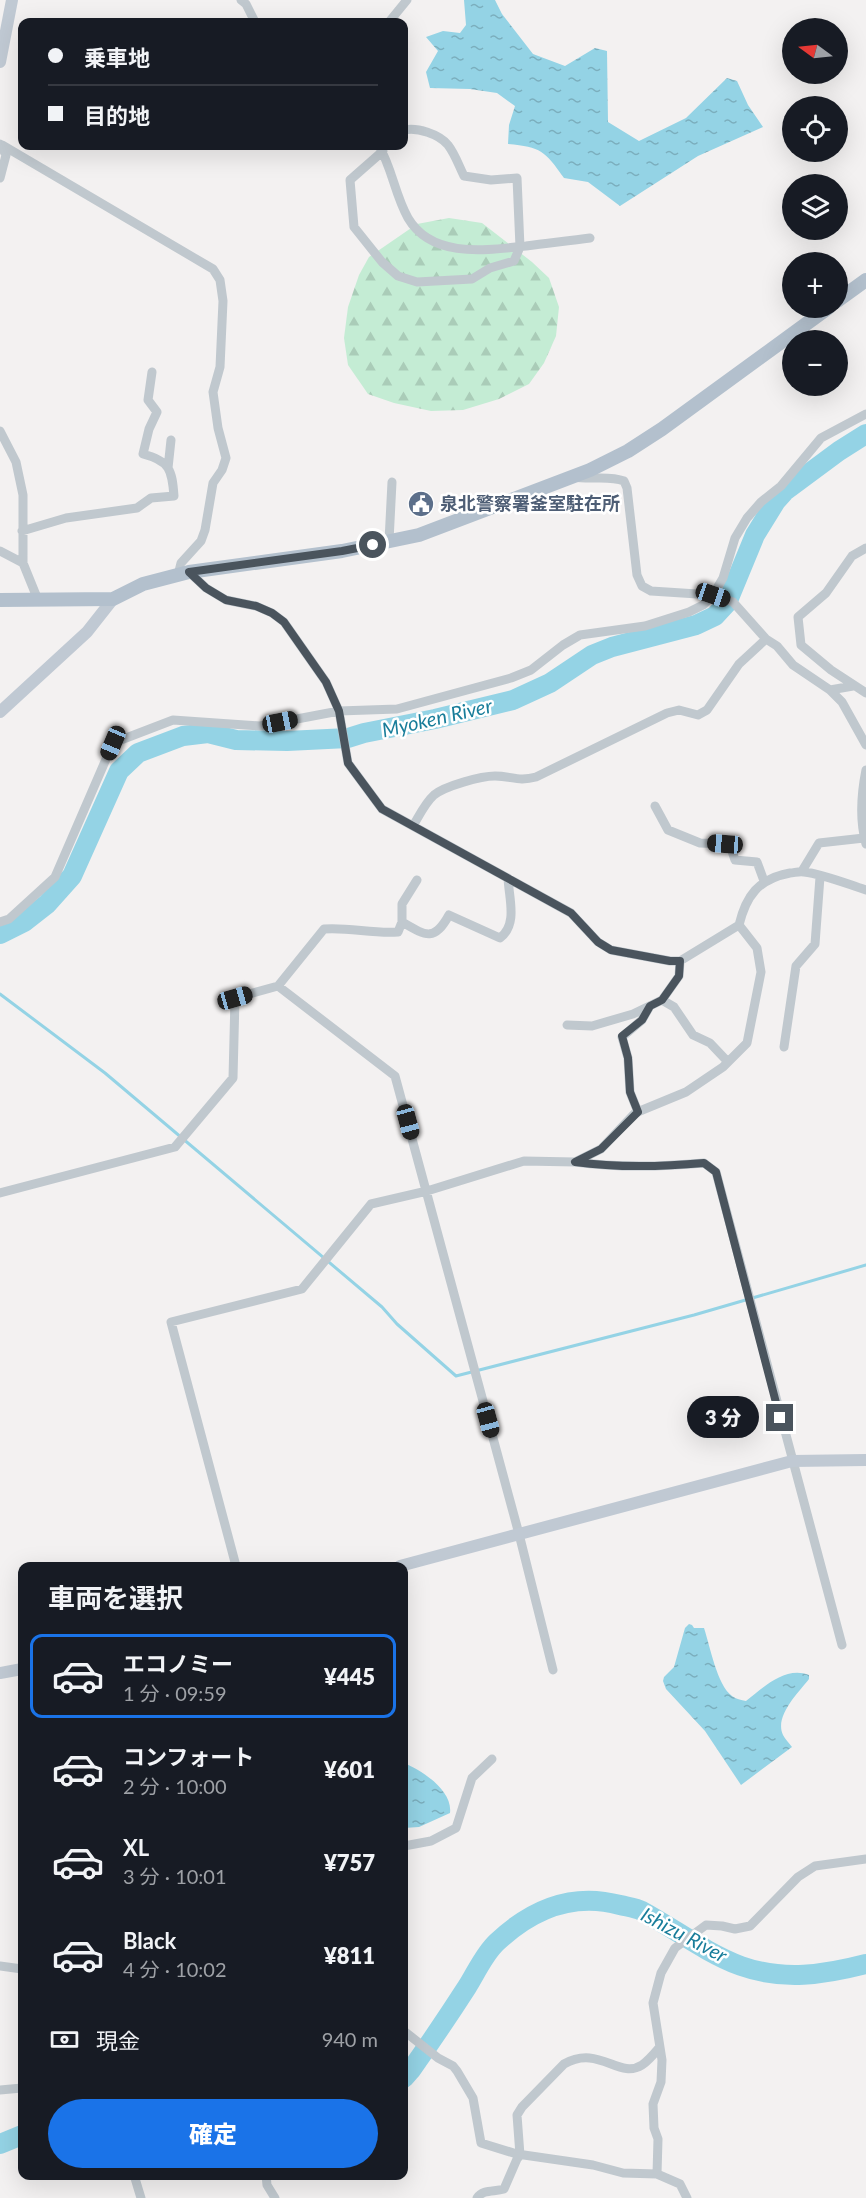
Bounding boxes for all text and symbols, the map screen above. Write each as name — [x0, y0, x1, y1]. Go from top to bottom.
north arrow — [782, 18, 848, 84]
map controls — [782, 18, 848, 396]
text: 乗車地 — [84, 44, 150, 71]
button: locate — [782, 96, 848, 162]
text: 目的地 — [84, 102, 150, 129]
button: layers — [782, 174, 848, 240]
button: + — [782, 252, 848, 318]
button: − — [782, 330, 848, 396]
public building icon: 泉北警察署釜室駐在所 — [406, 489, 436, 519]
place label: 泉北警察署釜室駐在所 — [440, 492, 620, 514]
route start — [359, 531, 386, 558]
car — [693, 581, 733, 609]
water label: Myoken River — [379, 692, 495, 741]
car — [261, 710, 299, 734]
car — [98, 723, 128, 763]
car — [706, 834, 744, 854]
car — [215, 984, 255, 1012]
car — [395, 1102, 421, 1142]
callout: 3 分 — [687, 1397, 759, 1439]
car — [475, 1400, 501, 1440]
route end — [766, 1404, 793, 1431]
text: 3 分 — [705, 1405, 741, 1429]
text: 車両を選択 — [48, 1581, 183, 1614]
icon: car — [51, 1649, 105, 1703]
text: エコノミー — [123, 1650, 233, 1677]
text: ¥445 — [324, 1663, 375, 1690]
text: 1 分 · 09:59 — [123, 1681, 227, 1705]
icon: car — [51, 1742, 105, 1796]
text: コンフォート — [123, 1743, 254, 1770]
text: ¥601 — [324, 1756, 375, 1783]
text: 2 分 · 10:00 — [123, 1774, 227, 1798]
text: XL — [123, 1834, 149, 1861]
icon: car — [51, 1835, 105, 1889]
text: ¥757 — [324, 1849, 375, 1876]
text: 3 分 · 10:01 — [123, 1864, 227, 1888]
water label: Ishizu River — [637, 1901, 733, 1967]
text: Black — [123, 1927, 176, 1954]
icon: car — [51, 1928, 105, 1982]
text: ¥811 — [324, 1942, 375, 1969]
text: 4 分 · 10:02 — [123, 1957, 227, 1981]
icon: cash — [48, 2023, 81, 2056]
text: 現金 — [96, 2027, 140, 2054]
text: 940 m — [322, 2027, 378, 2051]
button: 確定 — [48, 2099, 378, 2168]

